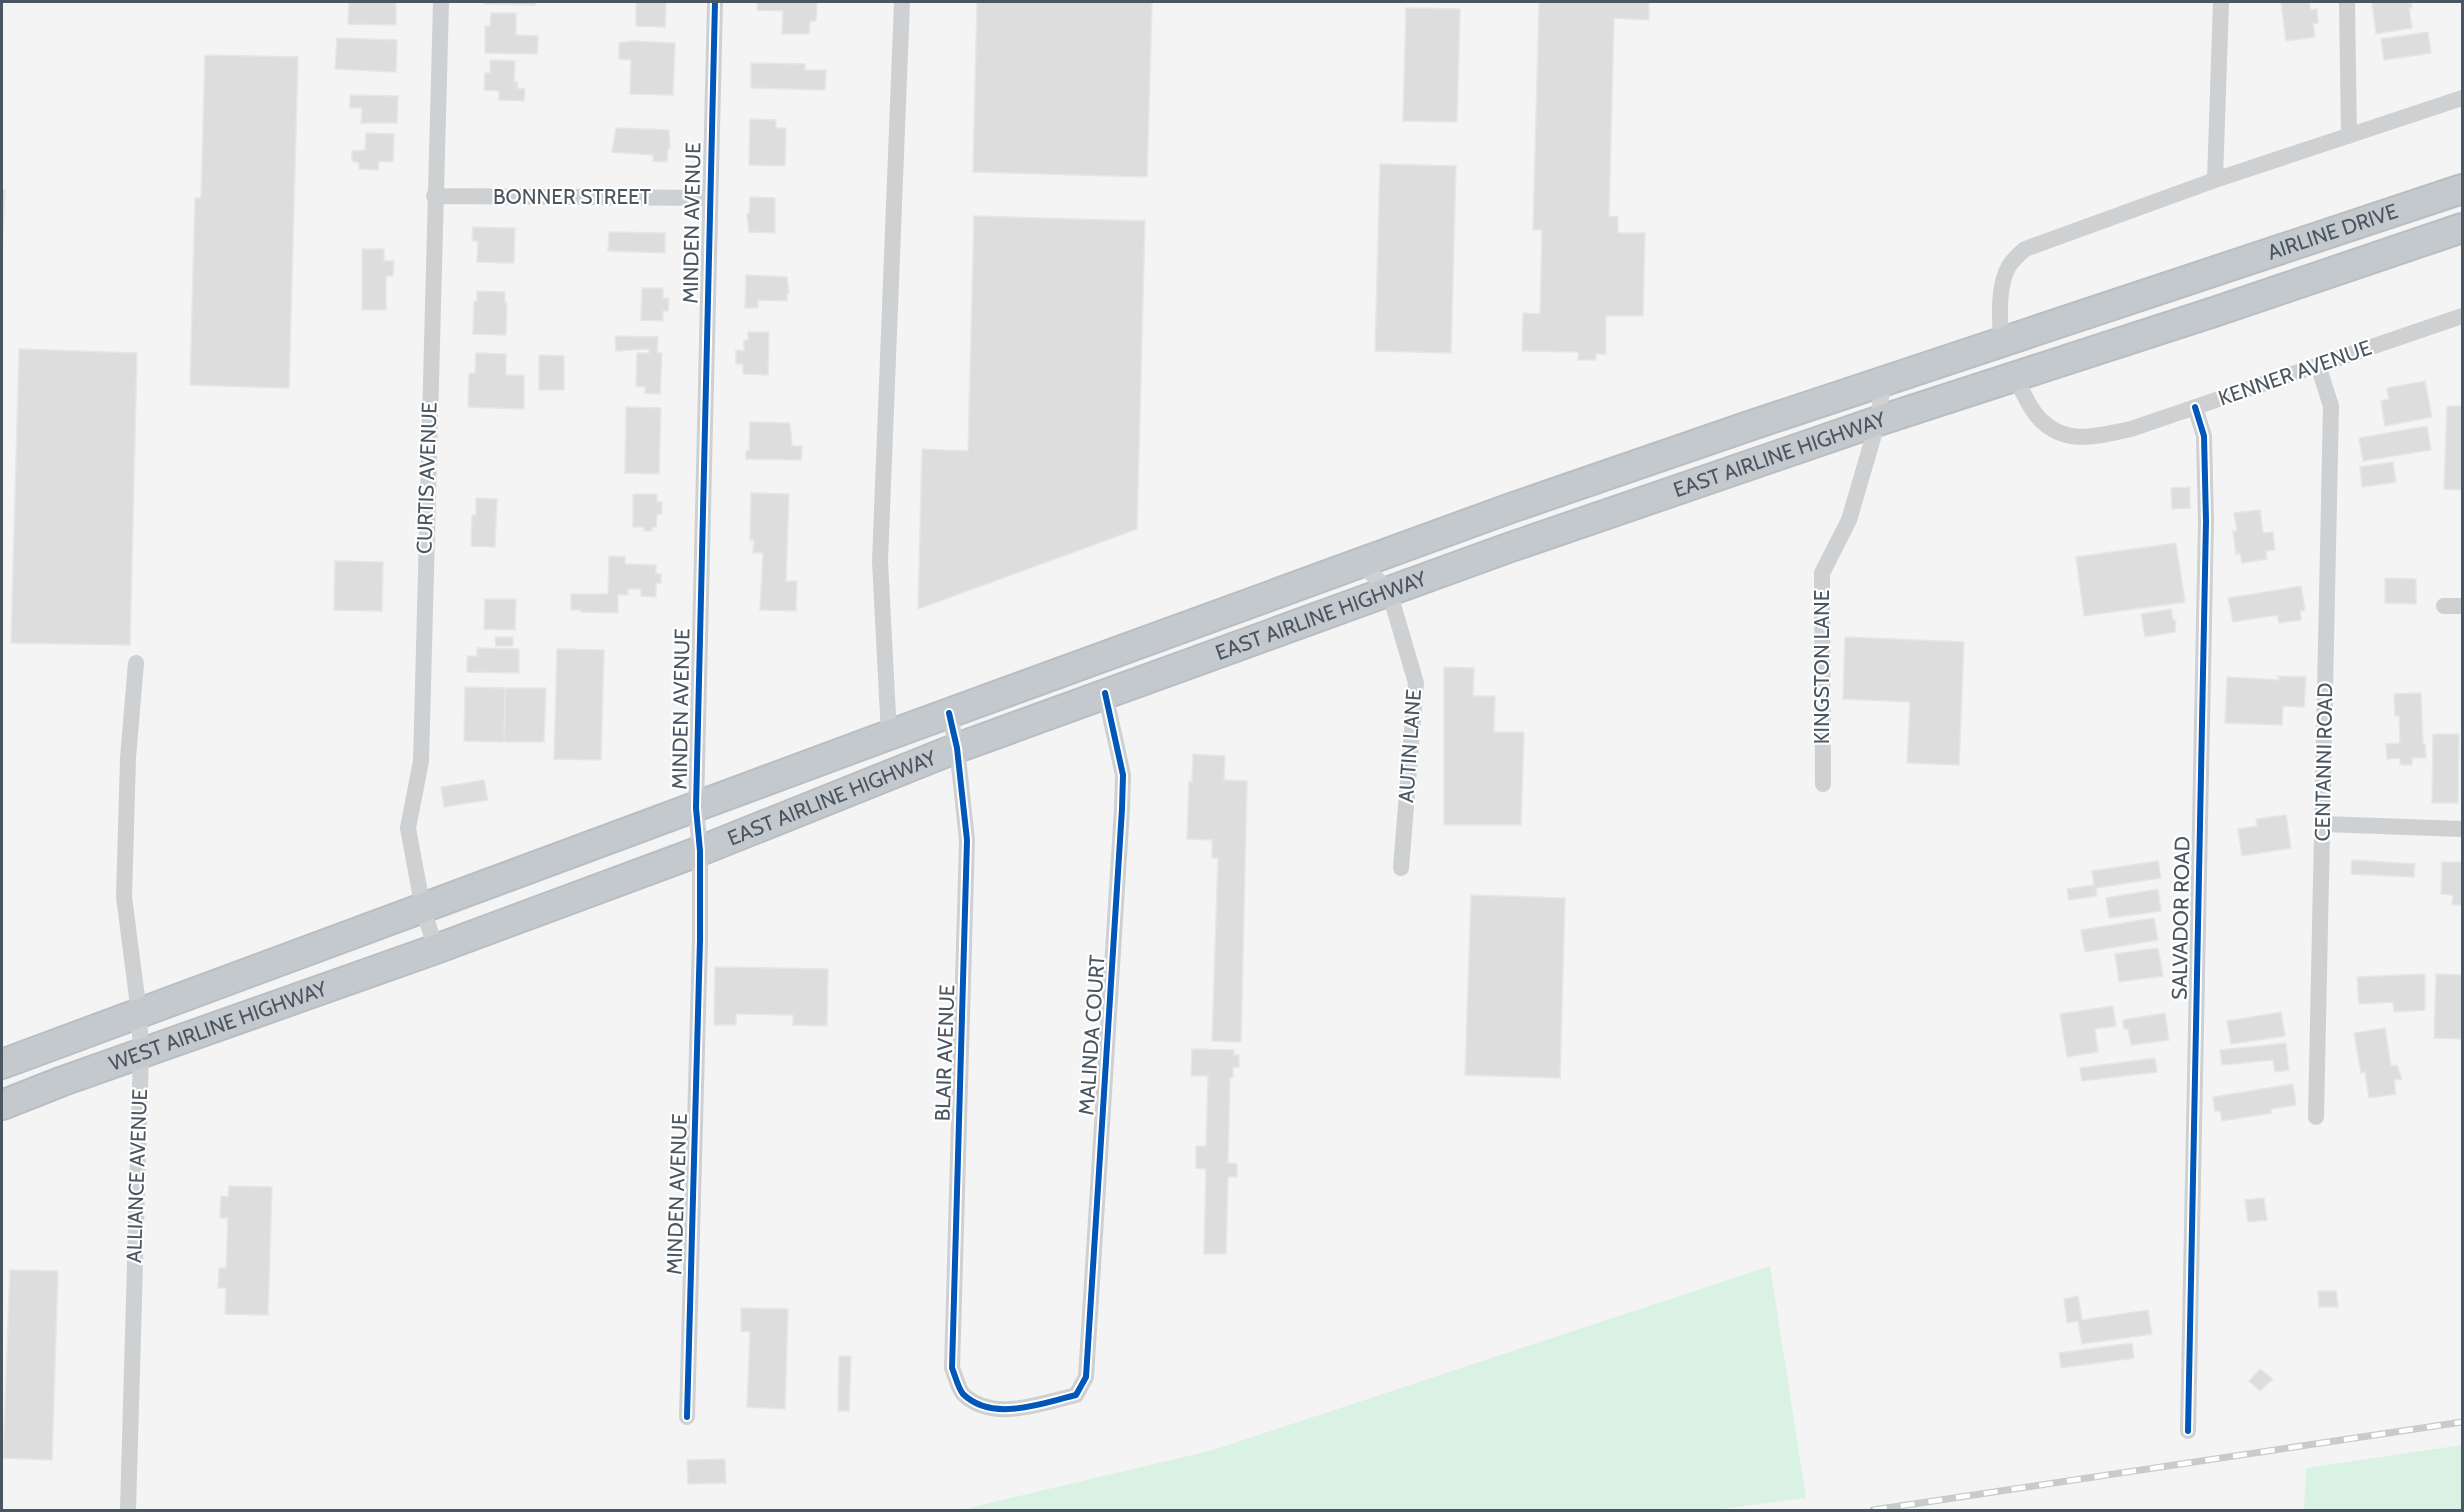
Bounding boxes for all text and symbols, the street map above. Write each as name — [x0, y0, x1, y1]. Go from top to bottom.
street label: MINDEN AVENUE — [678, 142, 705, 304]
street label: BONNER STREET — [493, 184, 651, 209]
street label: AIRLINE DRIVE — [2264, 198, 2401, 265]
street label: KENNER AVENUE — [2215, 335, 2375, 410]
street label: CURTIS AVENUE — [411, 402, 442, 554]
street label: EAST AIRLINE HIGHWAY — [1670, 406, 1890, 502]
street label: EAST AIRLINE HIGHWAY — [1212, 565, 1431, 665]
street label: KINGSTON LANE — [1809, 590, 1834, 744]
street label: MINDEN AVENUE — [667, 628, 694, 790]
street label: CENTANNI ROAD — [2310, 682, 2337, 842]
street label: AUTIN LANE — [1393, 688, 1426, 804]
street label: EAST AIRLINE HIGHWAY — [724, 744, 941, 851]
street label: SALVADOR ROAD — [2167, 836, 2194, 1000]
street label: MALINDA COURT — [1073, 954, 1110, 1116]
street label: WEST AIRLINE HIGHWAY — [106, 975, 331, 1076]
street label: BLAIR AVENUE — [930, 984, 959, 1122]
street label: ALLIANCE AVENUE — [121, 1088, 152, 1264]
street label: MINDEN AVENUE — [661, 1113, 692, 1275]

